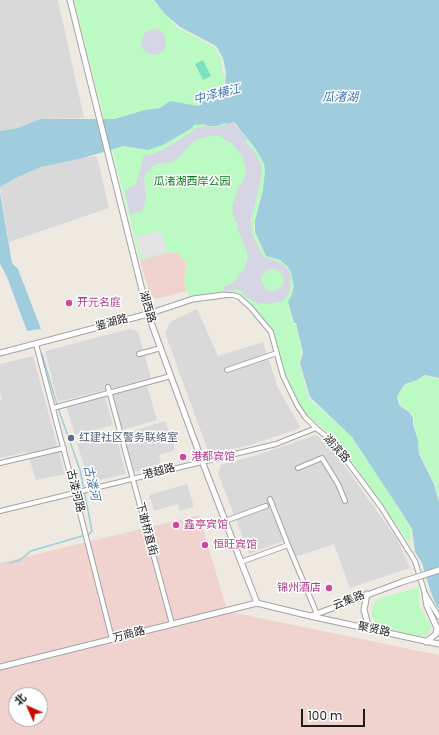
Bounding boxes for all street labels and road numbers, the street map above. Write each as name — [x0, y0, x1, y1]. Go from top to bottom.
street label: 湖西路 — [136, 289, 158, 325]
street label: 鉴湖路 — [94, 312, 130, 334]
street label: 湖滨路 — [320, 432, 352, 466]
street label: 港越路 — [141, 462, 177, 482]
street label: 古溇河路 — [63, 468, 87, 514]
street label: 下谢桥直街 — [133, 501, 159, 557]
street label: 云集路 — [331, 589, 367, 613]
street label: 聚贤路 — [356, 620, 392, 640]
street label: 万商路 — [111, 625, 147, 645]

